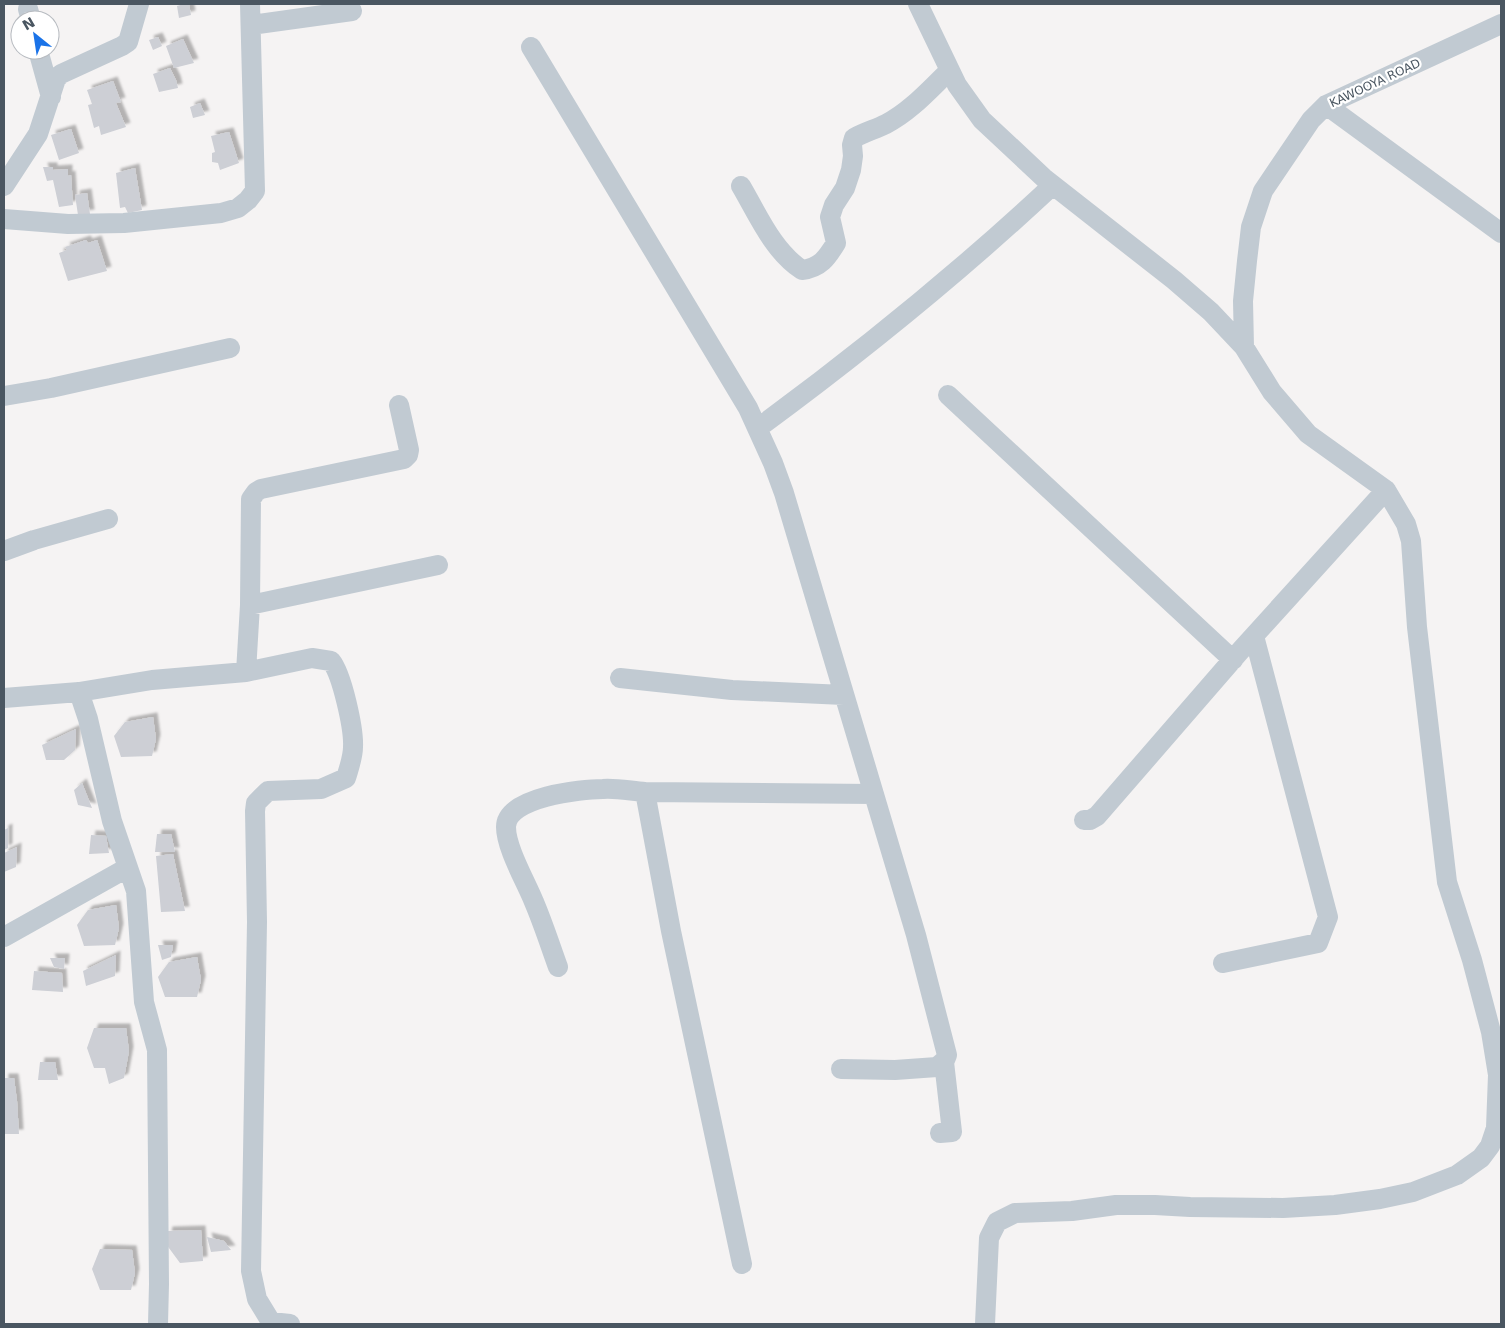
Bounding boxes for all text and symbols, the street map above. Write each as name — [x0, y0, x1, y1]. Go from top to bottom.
north arrow — [10, 10, 60, 60]
text: N — [19, 14, 38, 34]
street label: KAWOOYA ROAD — [1327, 56, 1423, 110]

